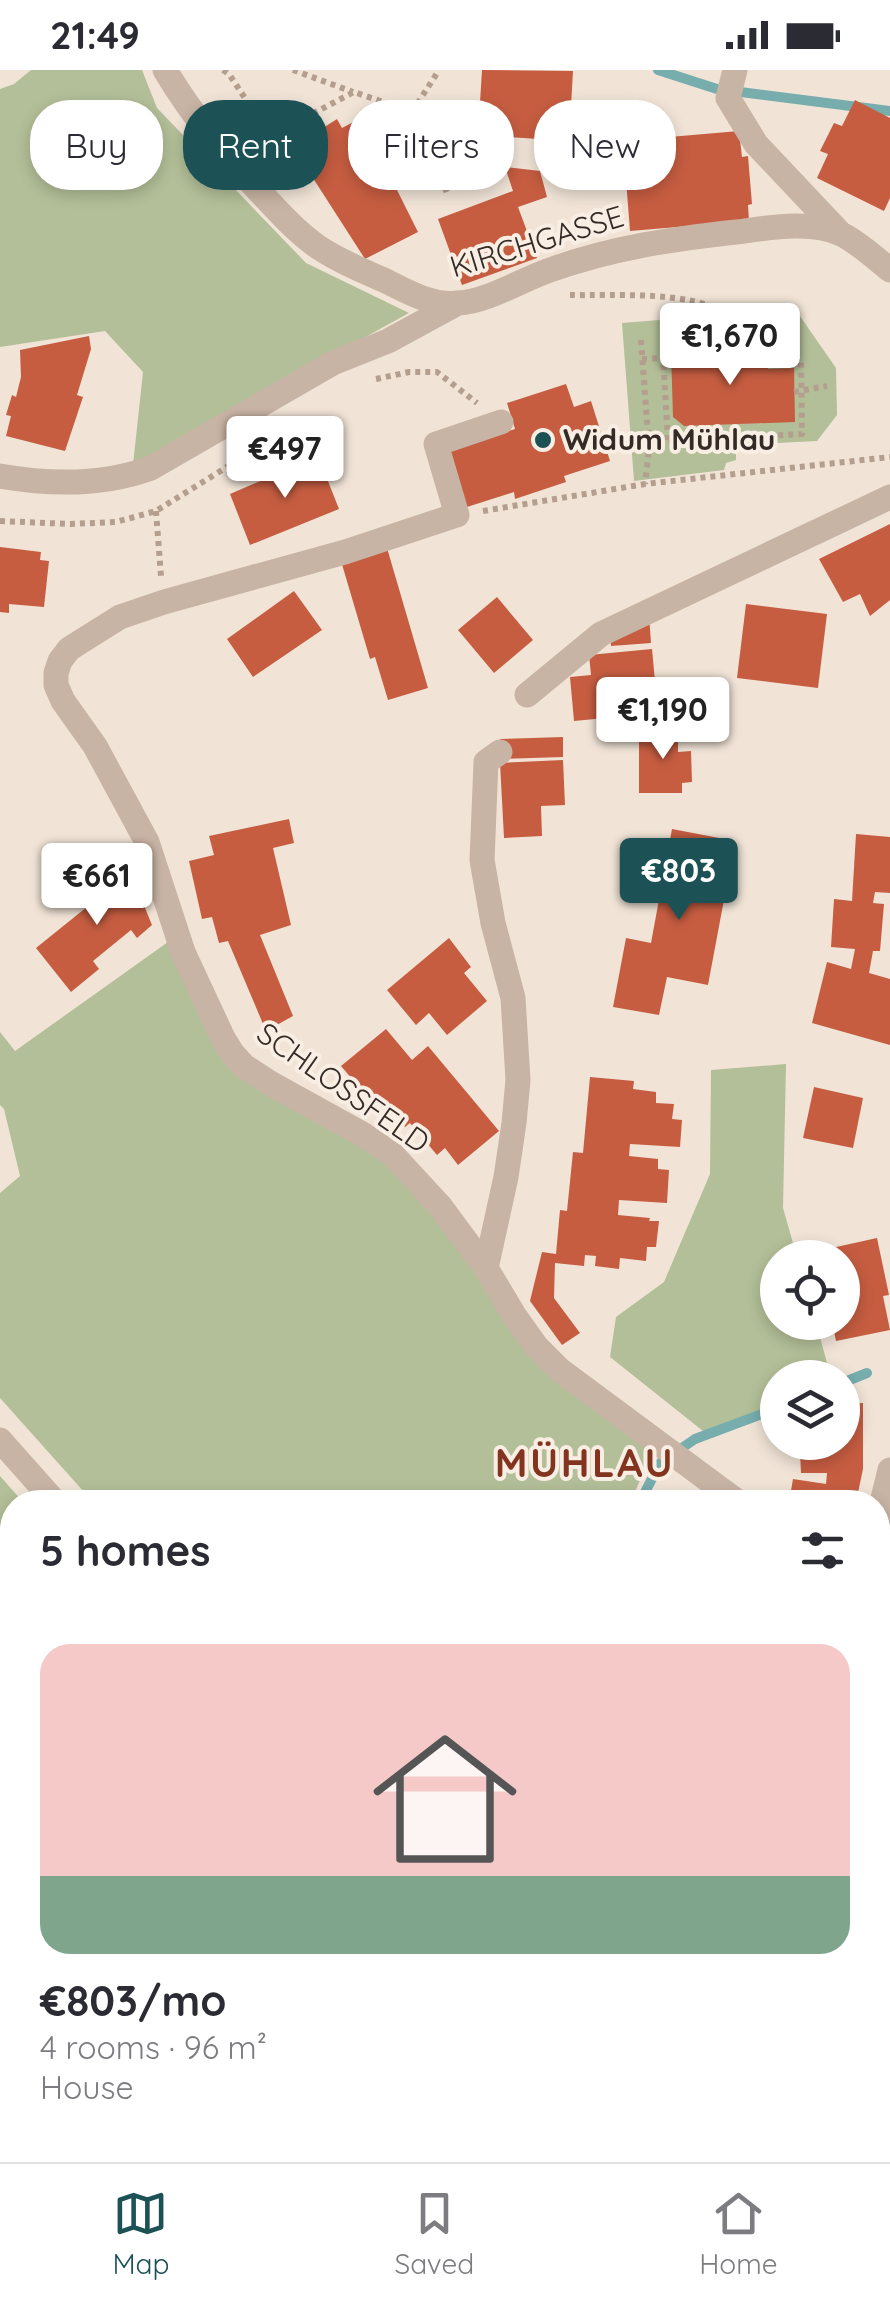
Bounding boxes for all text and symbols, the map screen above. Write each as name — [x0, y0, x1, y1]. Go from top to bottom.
text: 21:49 — [50, 11, 140, 59]
chip: Buy — [30, 100, 163, 190]
chip: Rent — [183, 100, 328, 190]
chip: Filters — [348, 100, 514, 190]
chip: New — [534, 100, 676, 190]
street label: KIRCHGASSE — [445, 197, 628, 285]
pin: €1,670 — [649, 303, 811, 388]
text: €1,670 — [682, 315, 778, 355]
pin: €497 — [226, 416, 344, 501]
place label: Widum Mühlau — [563, 420, 775, 458]
text: €497 — [248, 428, 322, 468]
marker: Widum Mühlau — [532, 429, 554, 451]
pin: €1,190 — [582, 677, 744, 762]
text: €1,190 — [618, 689, 708, 729]
pin: €803 — [620, 838, 738, 923]
pin: €661 — [38, 843, 156, 928]
text: €803 — [642, 850, 716, 890]
text: €661 — [63, 855, 131, 895]
street label: SCHLOSSFELD — [250, 1014, 437, 1161]
map controls — [760, 1240, 860, 1460]
button: locate — [760, 1240, 860, 1340]
button: layers — [760, 1360, 860, 1460]
district label: MÜHLAU — [495, 1437, 675, 1487]
icon: filters — [795, 1523, 850, 1578]
text: 5 homes — [40, 1524, 211, 1577]
icon: home — [355, 1709, 535, 1889]
text: €803/mo — [40, 1974, 226, 2027]
text: 4 rooms · 96 m² — [40, 2027, 267, 2067]
text: House — [40, 2067, 134, 2107]
tab: Map — [112, 2186, 170, 2281]
tab: Saved — [394, 2186, 474, 2281]
tab: Home — [699, 2186, 778, 2281]

